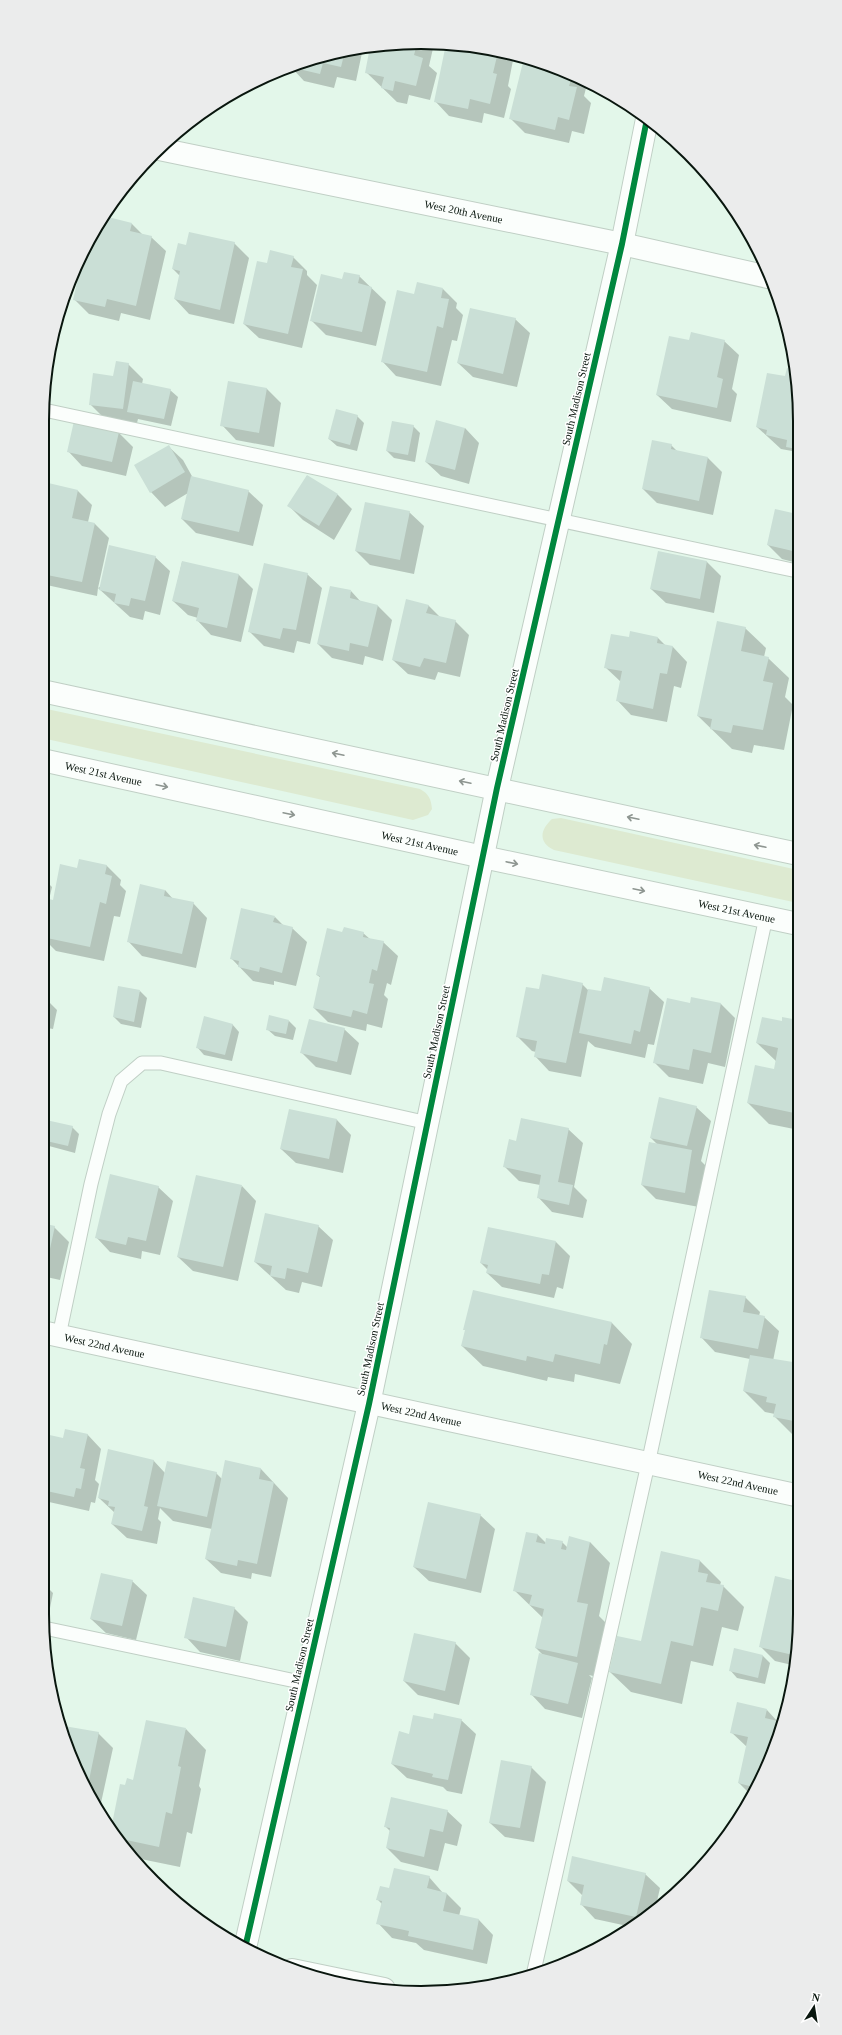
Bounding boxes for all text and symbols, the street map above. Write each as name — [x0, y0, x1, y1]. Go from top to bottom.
street label: West 20th Avenue — [423, 198, 504, 225]
street label: South Madison Street — [559, 351, 593, 447]
street label: South Madison Street — [487, 667, 521, 763]
one-way arrow — [331, 750, 344, 758]
street label: West 21st Avenue — [64, 759, 143, 788]
one-way arrow — [459, 777, 472, 785]
one-way arrow — [155, 783, 168, 791]
one-way arrow — [282, 811, 295, 819]
one-way arrow — [627, 813, 640, 821]
street label: West 21st Avenue — [380, 829, 460, 857]
one-way arrow — [754, 841, 767, 849]
one-way arrow — [505, 860, 518, 868]
one-way arrow — [632, 887, 645, 895]
street label: West 21st Avenue — [697, 897, 776, 925]
street label: South Madison Street — [420, 984, 452, 1080]
street label: South Madison Street — [354, 1301, 386, 1397]
street label: West 22nd Avenue — [63, 1331, 146, 1360]
street label: West 22nd Avenue — [380, 1400, 463, 1429]
street label: West 22nd Avenue — [697, 1468, 779, 1497]
street label: South Madison Street — [282, 1617, 316, 1713]
north arrow — [794, 1987, 834, 2027]
text: N — [811, 1991, 821, 2004]

